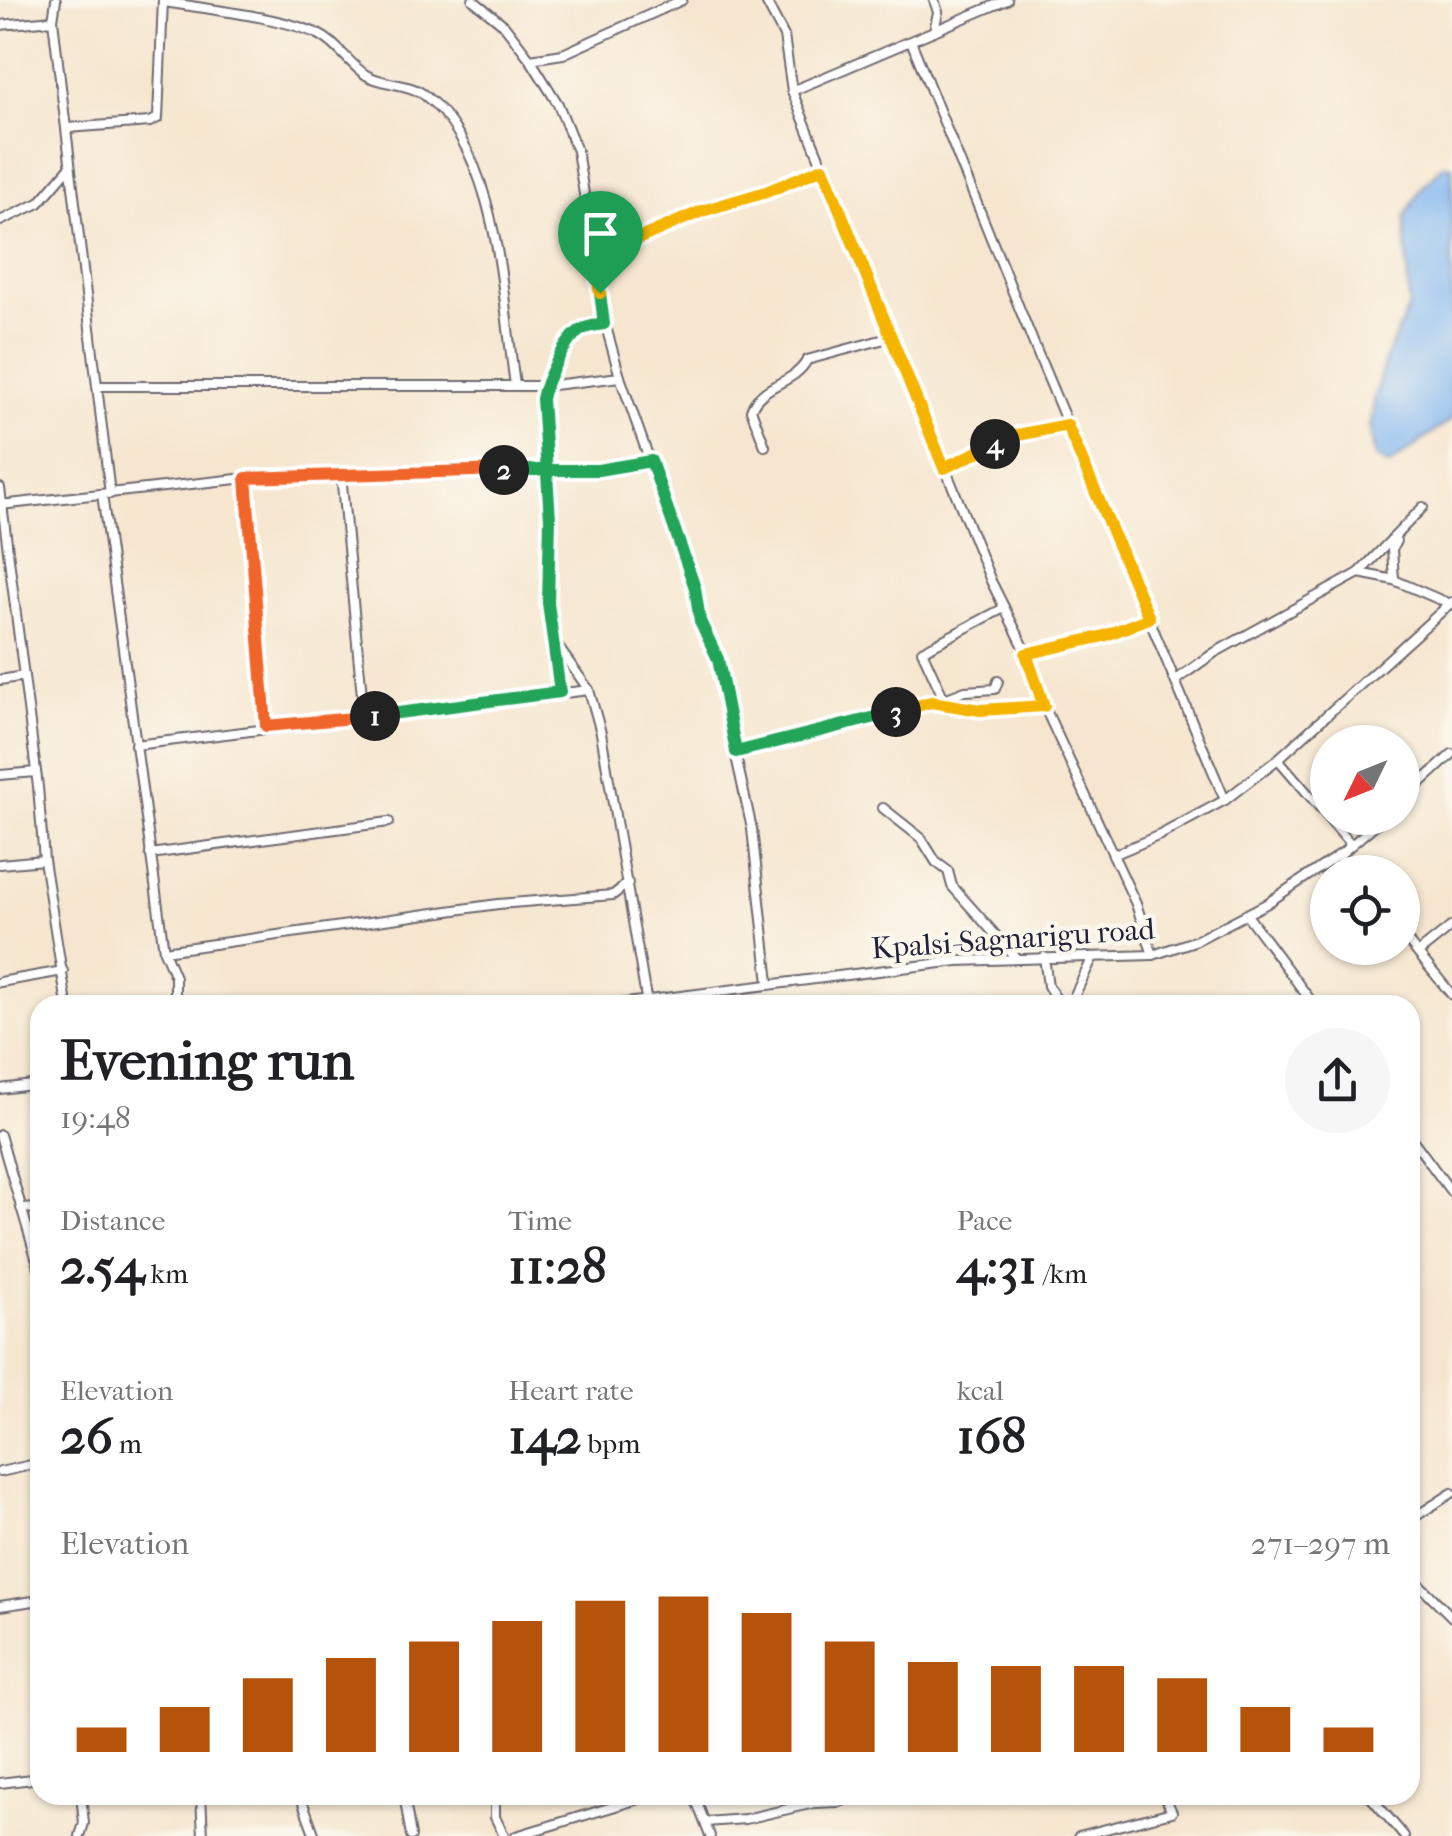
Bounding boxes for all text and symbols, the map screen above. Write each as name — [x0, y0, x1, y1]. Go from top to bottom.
pin — [558, 191, 643, 294]
icon: arrive — [573, 206, 628, 261]
pin: 4 — [970, 419, 1020, 469]
text: 4 — [987, 427, 1003, 460]
pin: 2 — [479, 445, 529, 495]
text: 2 — [497, 453, 511, 486]
pin: 3 — [871, 687, 921, 737]
pin: 1 — [350, 691, 400, 741]
text: 3 — [890, 695, 902, 728]
text: 1 — [370, 699, 380, 732]
north arrow — [1310, 725, 1420, 835]
map controls — [1310, 725, 1420, 965]
button: locate — [1310, 855, 1420, 965]
street label: Kpalsi-Sagnarigu road — [870, 912, 1157, 966]
button: share — [1285, 1028, 1390, 1133]
text: Evening run — [60, 1029, 354, 1093]
text: 19:48 — [60, 1099, 131, 1136]
text: Distance — [60, 1204, 165, 1237]
text: Time — [508, 1204, 572, 1237]
text: Pace — [957, 1204, 1012, 1237]
text: 2.54 — [60, 1237, 144, 1296]
text: 11:28 — [508, 1237, 607, 1296]
text: 4:31 — [957, 1237, 1037, 1296]
text: km — [144, 1257, 188, 1290]
text: /km — [1037, 1257, 1087, 1290]
text: Elevation — [60, 1374, 173, 1407]
text: Heart rate — [508, 1374, 634, 1407]
text: kcal — [957, 1374, 1004, 1407]
text: 26 — [60, 1407, 113, 1466]
text: 142 — [508, 1407, 581, 1466]
text: 168 — [957, 1407, 1026, 1466]
text: m — [113, 1427, 142, 1460]
text: bpm — [581, 1427, 640, 1460]
text: Elevation — [60, 1525, 189, 1562]
text: 271–297 m — [1251, 1525, 1390, 1562]

